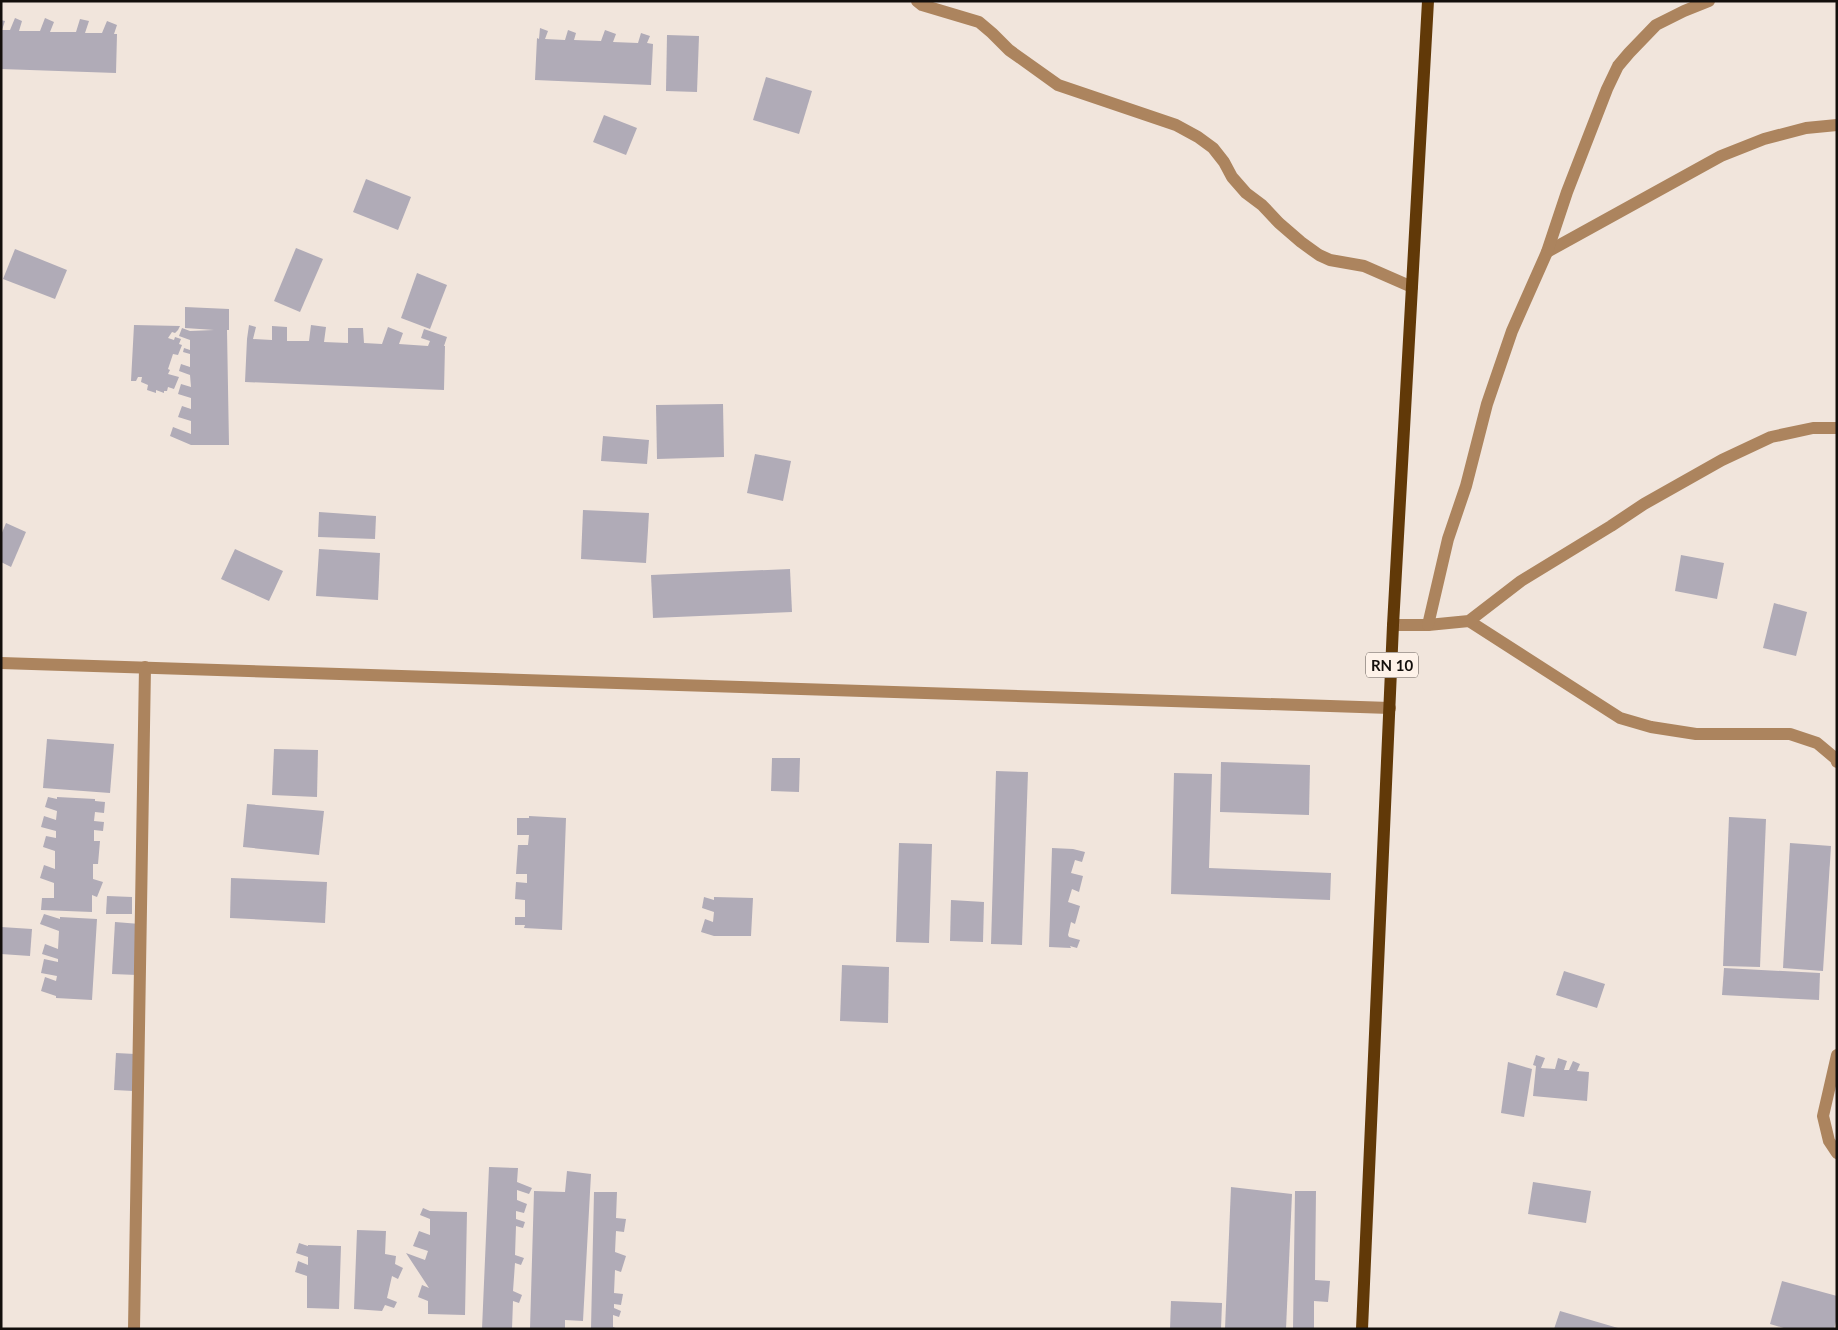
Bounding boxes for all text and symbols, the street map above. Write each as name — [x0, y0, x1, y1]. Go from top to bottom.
road number: RN 10 — [1366, 652, 1418, 678]

